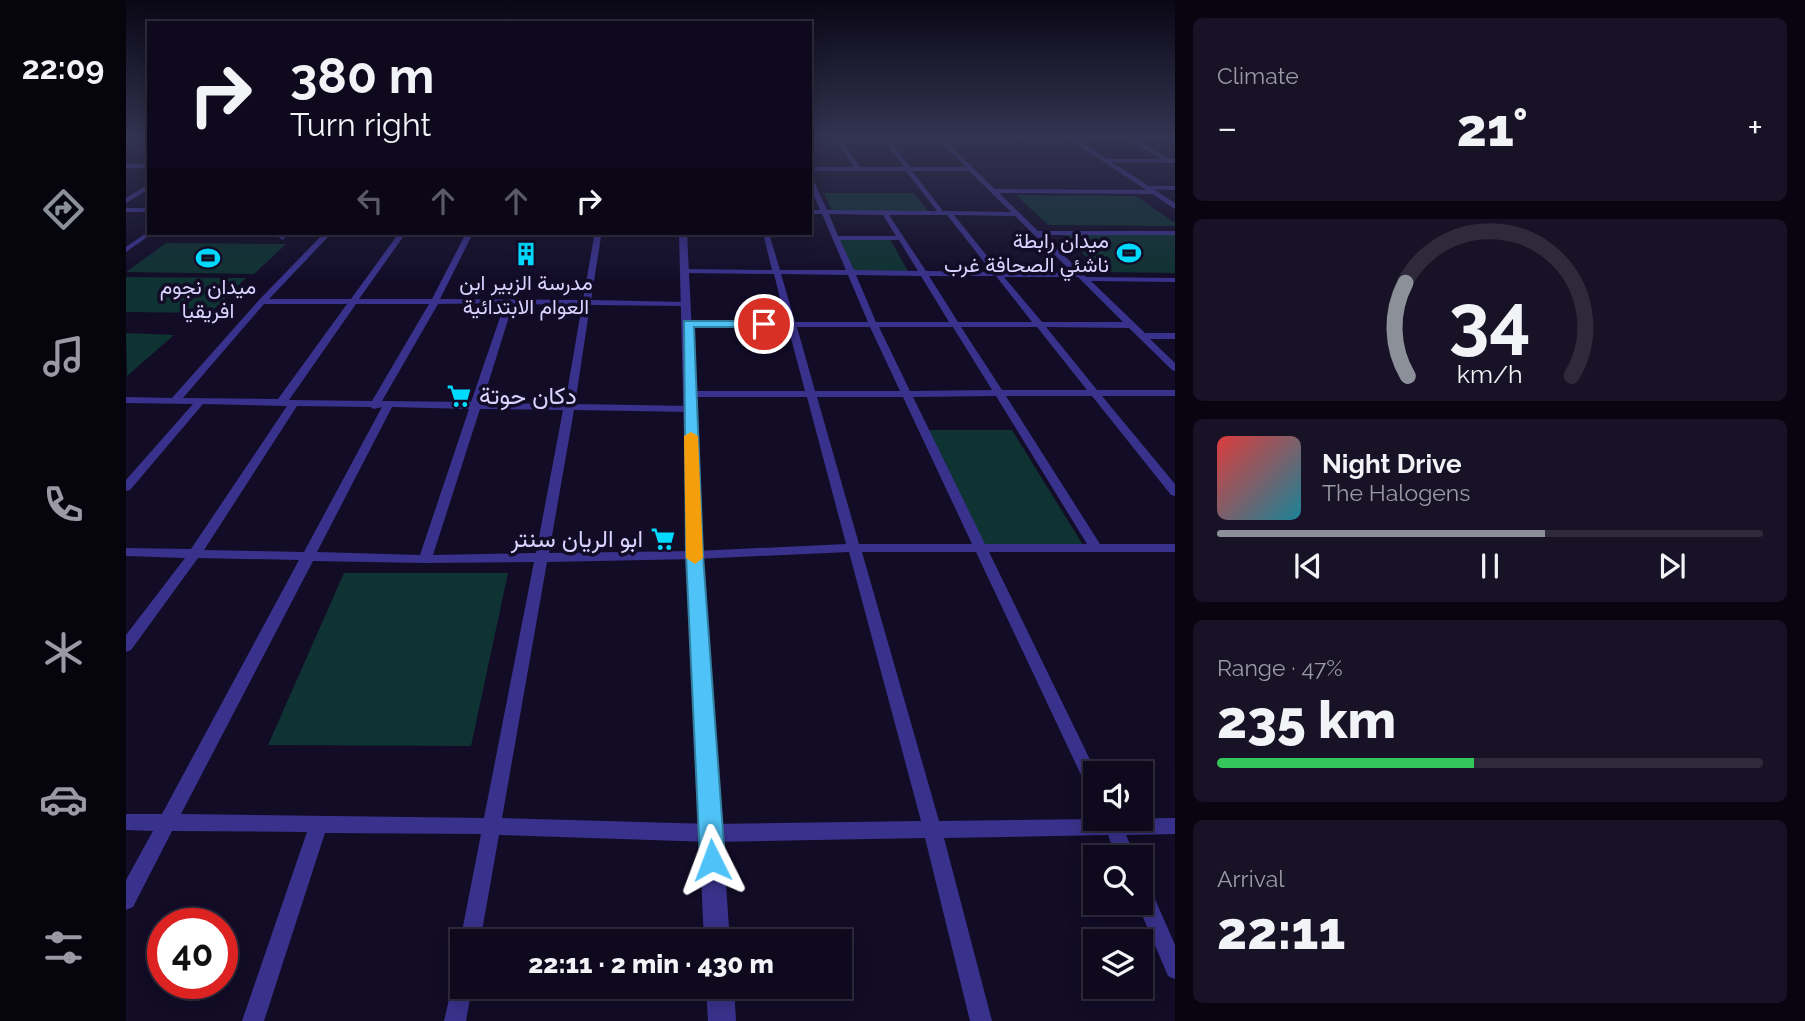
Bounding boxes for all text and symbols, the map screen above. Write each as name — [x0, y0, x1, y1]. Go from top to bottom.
text: 380 m — [290, 47, 434, 104]
text: 22:09 — [22, 49, 104, 86]
icon: right — [175, 49, 266, 140]
text: Climate — [1217, 62, 1299, 89]
text: 21° — [1457, 97, 1528, 158]
text: − — [1217, 105, 1237, 150]
text: + — [1747, 105, 1763, 150]
text: Turn right — [290, 106, 431, 143]
icon: left — [351, 182, 389, 220]
icon: ahead — [424, 182, 462, 220]
icon: ahead — [497, 182, 535, 220]
icon: right — [570, 182, 608, 220]
icon: directions — [39, 185, 88, 234]
place label: ميدان رابطة ناشئي الصحافة غرب — [944, 228, 1109, 282]
sports icon: ميدان رابطة ناشئي الصحافة غرب — [1115, 239, 1143, 267]
building icon: مدرسة الزبير ابن العوام الابتدائية — [512, 240, 540, 268]
sports icon: ميدان نجوم افريقيا — [194, 244, 222, 272]
place label: مدرسة الزبير ابن العوام الابتدائية — [459, 270, 593, 321]
place label: ميدان نجوم افريقيا — [160, 274, 256, 324]
text: 34 — [1449, 278, 1531, 363]
pin — [734, 294, 794, 354]
icon: arrive — [745, 305, 783, 343]
icon: music — [39, 332, 88, 381]
text: km/h — [1457, 359, 1523, 389]
place label: دكان حوتة — [479, 381, 577, 411]
supermarket icon: دكان حوتة — [445, 382, 473, 410]
text: Night Drive — [1322, 449, 1461, 479]
text: The Halogens — [1322, 479, 1470, 506]
icon: phone — [39, 480, 88, 529]
place label: ابو الريان سنتر — [510, 524, 643, 554]
supermarket icon: ابو الريان سنتر — [649, 525, 677, 553]
icon: previous — [1289, 547, 1327, 585]
icon: pause — [1471, 547, 1509, 585]
icon: next — [1653, 547, 1691, 585]
icon: climate — [39, 628, 88, 677]
text: Range · 47% — [1217, 654, 1343, 681]
text: 235 km — [1217, 689, 1396, 750]
map controls — [1083, 761, 1153, 999]
button: sound — [1083, 761, 1153, 831]
icon: car — [39, 775, 88, 824]
position arrow — [675, 823, 749, 897]
button: search — [1083, 845, 1153, 915]
text: Arrival — [1217, 865, 1284, 892]
text: 22:11 — [1217, 900, 1345, 961]
speed limit sign: 40 — [147, 908, 238, 999]
icon: filters — [39, 923, 88, 972]
button: layers — [1083, 929, 1153, 999]
text: 22:11 · 2 min · 430 m — [528, 949, 774, 979]

